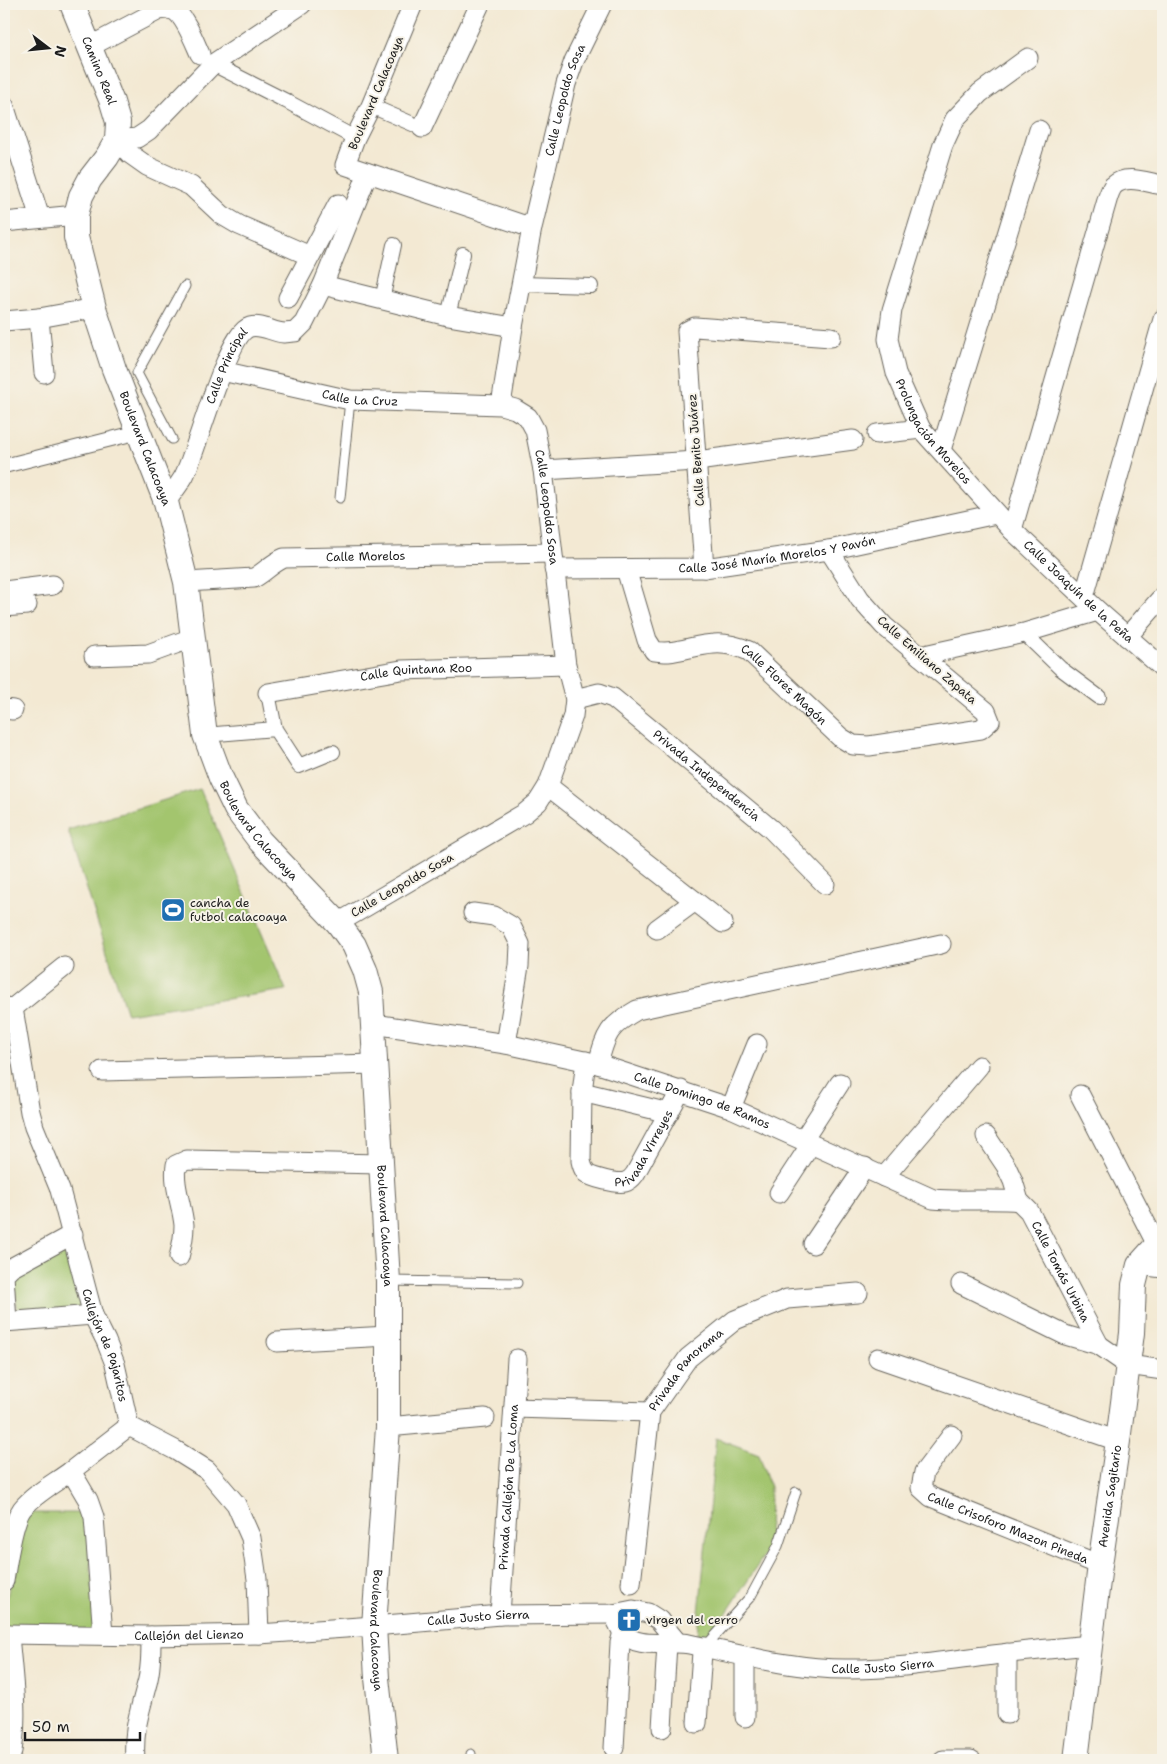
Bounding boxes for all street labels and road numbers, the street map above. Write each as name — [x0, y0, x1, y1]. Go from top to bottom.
street label: Boulevard Calacoaya — [345, 33, 407, 152]
street label: Camino Real — [78, 34, 120, 107]
street label: Calle Leopoldo Sosa — [541, 41, 589, 158]
street label: Calle Principal — [203, 323, 251, 406]
street label: Prolongación Morelos — [891, 376, 975, 488]
street label: Calle La Cruz — [320, 386, 398, 410]
street label: Boulevard Calacoaya — [115, 389, 175, 509]
street label: Calle Benito Juárez — [684, 393, 708, 507]
street label: Calle Leopoldo Sosa — [531, 448, 562, 566]
street label: Calle José María Morelos Y Pavón — [678, 532, 877, 576]
street label: Calle Joaquín de la Peña — [1020, 537, 1137, 647]
street label: Calle Morelos — [326, 548, 406, 565]
street label: Calle Emiliano Zapata — [874, 612, 981, 708]
street label: Calle Flores Magón — [739, 641, 830, 728]
street label: Calle Quintana Roo — [359, 660, 472, 685]
street label: Privada Independencia — [650, 726, 764, 825]
street label: Boulevard Calacoaya — [216, 778, 302, 884]
street label: Calle Leopoldo Sosa — [348, 849, 457, 921]
street label: Calle Domingo de Ramos — [632, 1068, 773, 1133]
street label: Privada Virreyes — [614, 1107, 677, 1191]
street label: Boulevard Calacoaya — [373, 1164, 396, 1287]
street label: Calle Tomás Urbina — [1028, 1218, 1094, 1325]
street label: Callejón de Pajaritos — [78, 1287, 131, 1403]
street label: Privada Panorama — [645, 1324, 727, 1414]
street label: Privada Callejón De La Loma — [495, 1403, 522, 1571]
street label: Avenida Sagitario — [1095, 1444, 1125, 1549]
street label: Calle Crisoforo Mazon Pineda — [925, 1488, 1091, 1568]
street label: Boulevard Calacoaya — [366, 1569, 386, 1692]
street label: Calle Justo Sierra — [426, 1607, 530, 1629]
street label: Callejón del Lienzo — [134, 1626, 244, 1644]
street label: Calle Justo Sierra — [831, 1655, 935, 1677]

